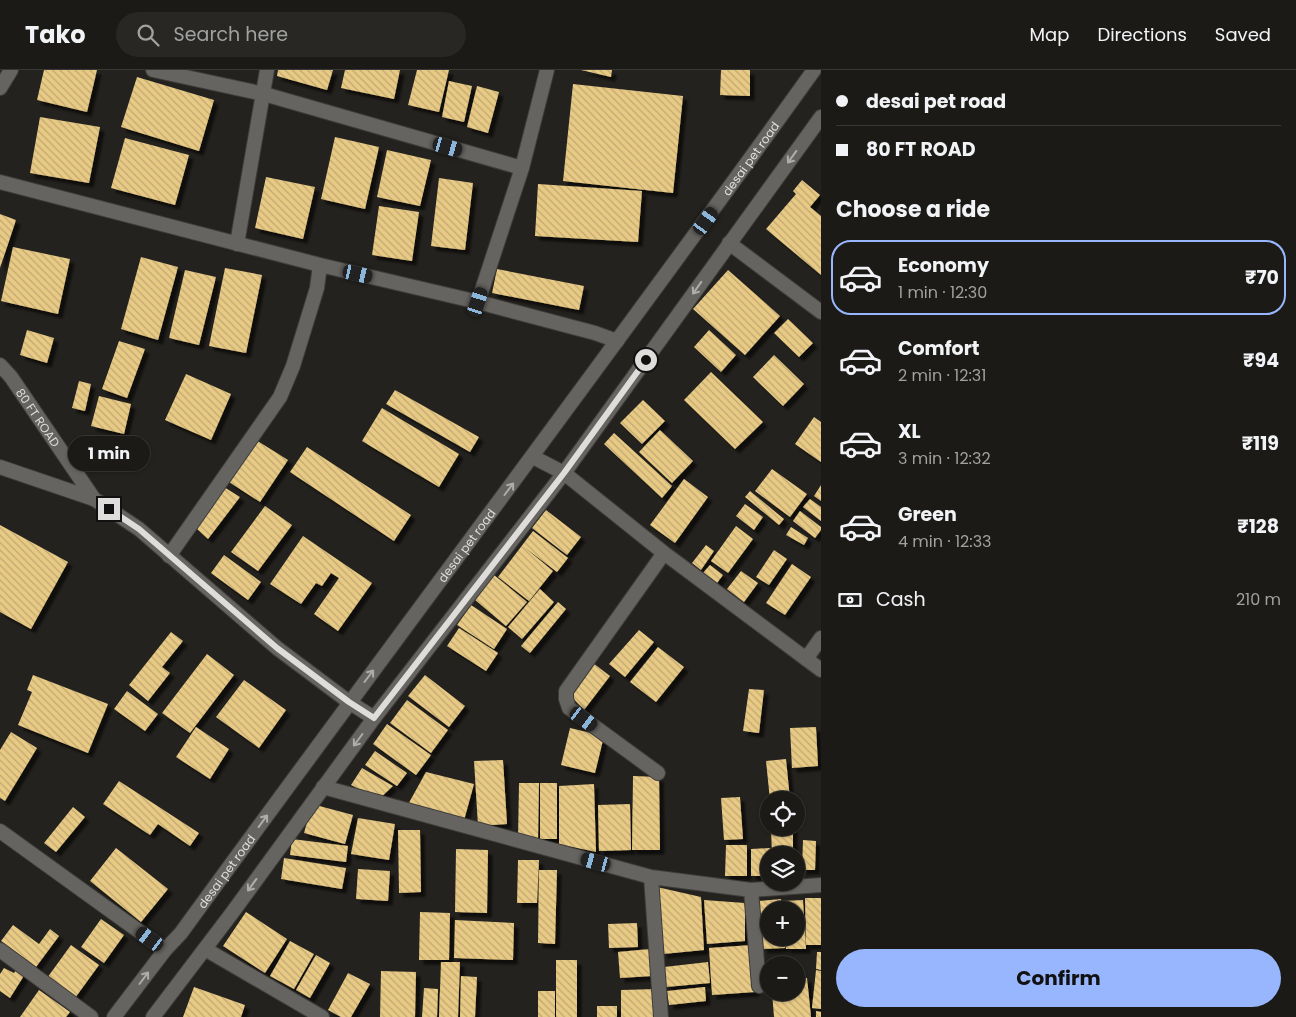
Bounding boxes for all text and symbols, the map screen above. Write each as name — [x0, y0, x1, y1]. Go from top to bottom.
search box — [116, 12, 466, 57]
text: Tako — [25, 18, 86, 51]
icon: search — [134, 21, 162, 49]
text: Search here — [174, 21, 288, 48]
text: Map — [1030, 22, 1069, 47]
text: Directions — [1097, 22, 1187, 47]
text: Saved — [1215, 22, 1271, 47]
text: desai pet road — [866, 88, 1006, 115]
street label: desai pet road — [718, 118, 783, 199]
car — [431, 136, 464, 158]
text: 80 FT ROAD — [866, 136, 976, 163]
one-way arrow — [787, 149, 797, 163]
text: Choose a ride — [836, 194, 990, 225]
car — [691, 204, 720, 238]
text: Economy — [898, 252, 989, 279]
icon: car — [838, 255, 883, 300]
car — [341, 263, 374, 285]
text: ₹70 — [1245, 264, 1279, 291]
one-way arrow — [692, 281, 702, 295]
text: 1 min · 12:30 — [898, 281, 987, 304]
car — [466, 285, 489, 319]
text: Comfort — [898, 335, 980, 362]
icon: car — [838, 338, 883, 383]
text: ₹94 — [1243, 347, 1279, 374]
route start — [635, 349, 657, 371]
text: 2 min · 12:31 — [898, 364, 986, 387]
street label: 80 FT ROAD — [12, 385, 64, 450]
text: XL — [898, 418, 921, 445]
icon: car — [838, 421, 883, 466]
text: ₹119 — [1242, 430, 1279, 457]
callout: 1 min — [68, 436, 150, 472]
text: 1 min — [88, 442, 130, 465]
text: 3 min · 12:32 — [898, 447, 991, 470]
one-way arrow — [503, 483, 514, 496]
route end — [98, 498, 120, 520]
text: Green — [898, 501, 957, 528]
icon: car — [838, 504, 883, 549]
street label: desai pet road — [433, 505, 499, 585]
text: ₹128 — [1237, 513, 1279, 540]
text: 4 min · 12:33 — [898, 530, 992, 553]
icon: cash — [836, 586, 864, 614]
text: Cash — [876, 586, 926, 613]
text: 210 m — [1236, 588, 1281, 611]
one-way arrow — [364, 670, 375, 683]
car — [567, 704, 600, 734]
one-way arrow — [353, 733, 363, 747]
map controls — [760, 791, 805, 1001]
button: locate — [760, 791, 805, 836]
one-way arrow — [257, 814, 268, 828]
street label: desai pet road — [193, 831, 259, 912]
button: layers — [760, 846, 805, 891]
car — [579, 851, 612, 873]
one-way arrow — [247, 878, 257, 892]
button: + — [760, 901, 805, 946]
car — [133, 924, 166, 954]
button: Confirm — [836, 949, 1281, 1007]
button: − — [760, 956, 805, 1001]
one-way arrow — [139, 971, 149, 985]

